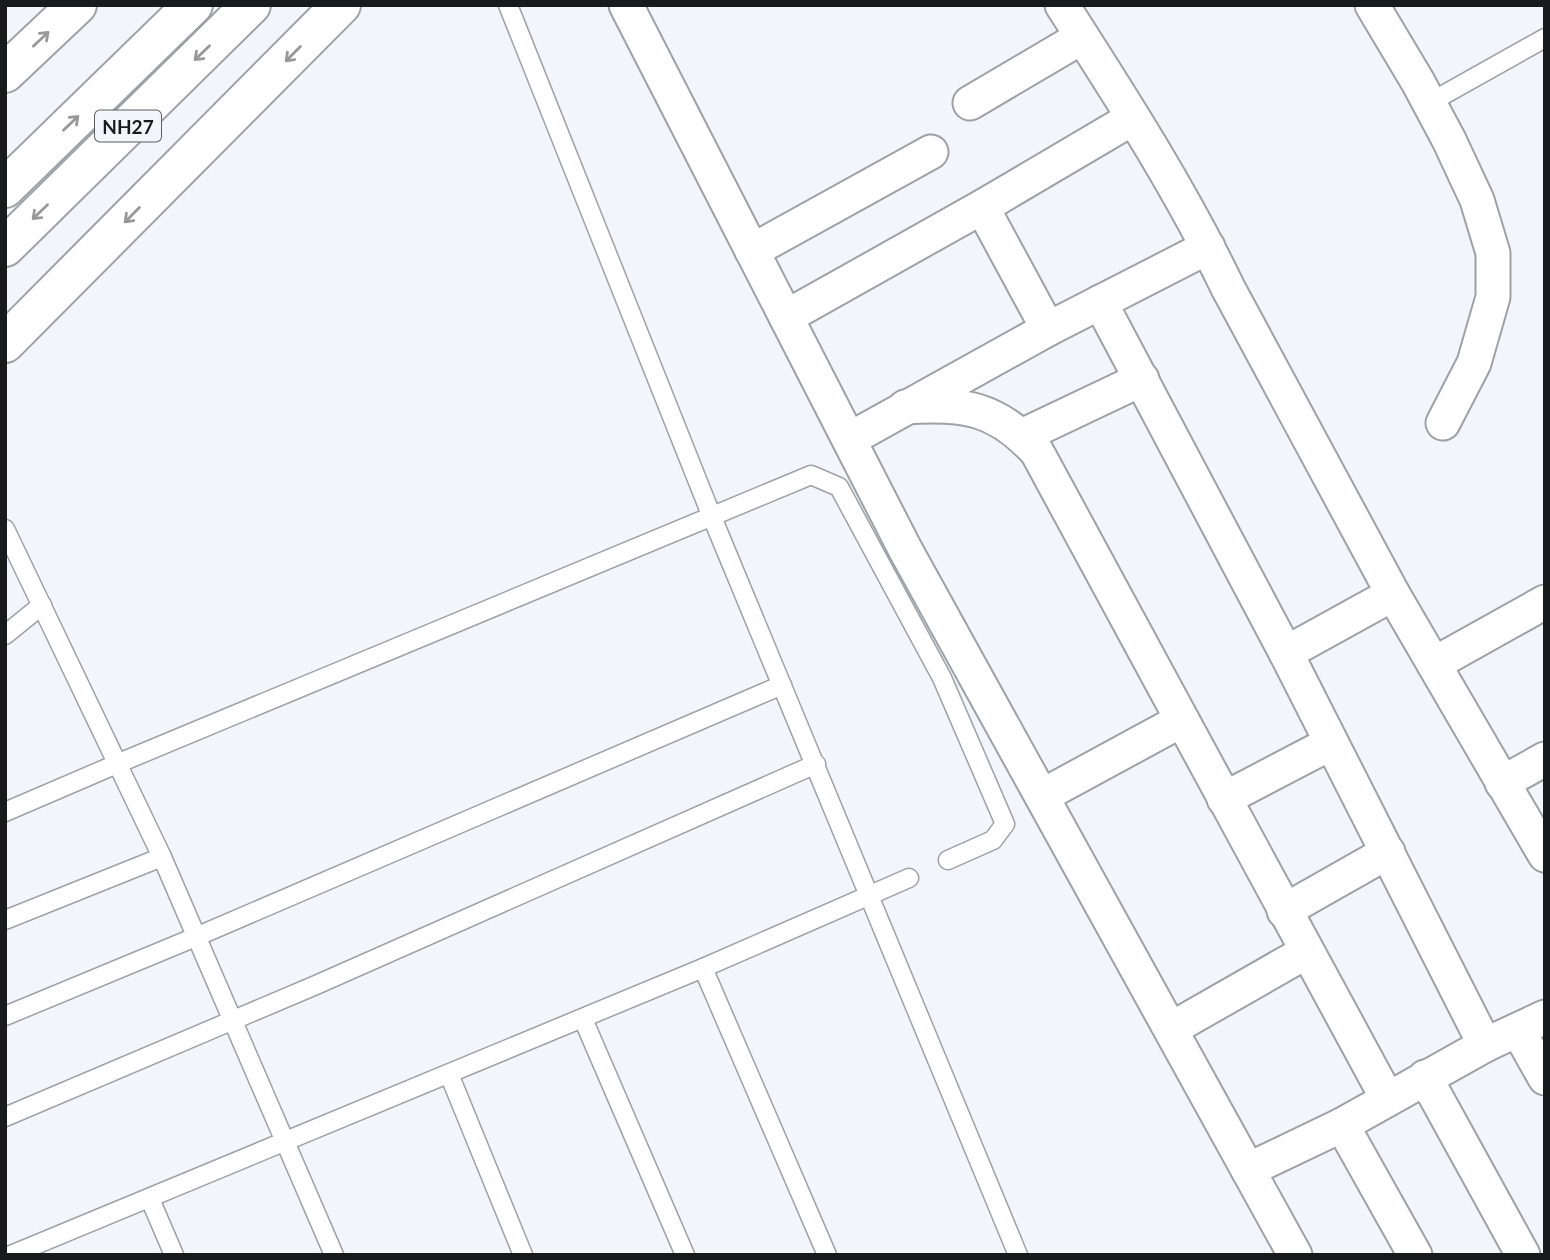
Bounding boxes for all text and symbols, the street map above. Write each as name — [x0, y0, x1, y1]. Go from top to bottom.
one-way arrow — [32, 31, 49, 48]
one-way arrow — [194, 44, 211, 61]
one-way arrow — [284, 45, 301, 62]
road number: NH27 — [95, 110, 161, 142]
one-way arrow — [63, 115, 80, 132]
one-way arrow — [32, 204, 49, 221]
one-way arrow — [124, 206, 141, 223]

